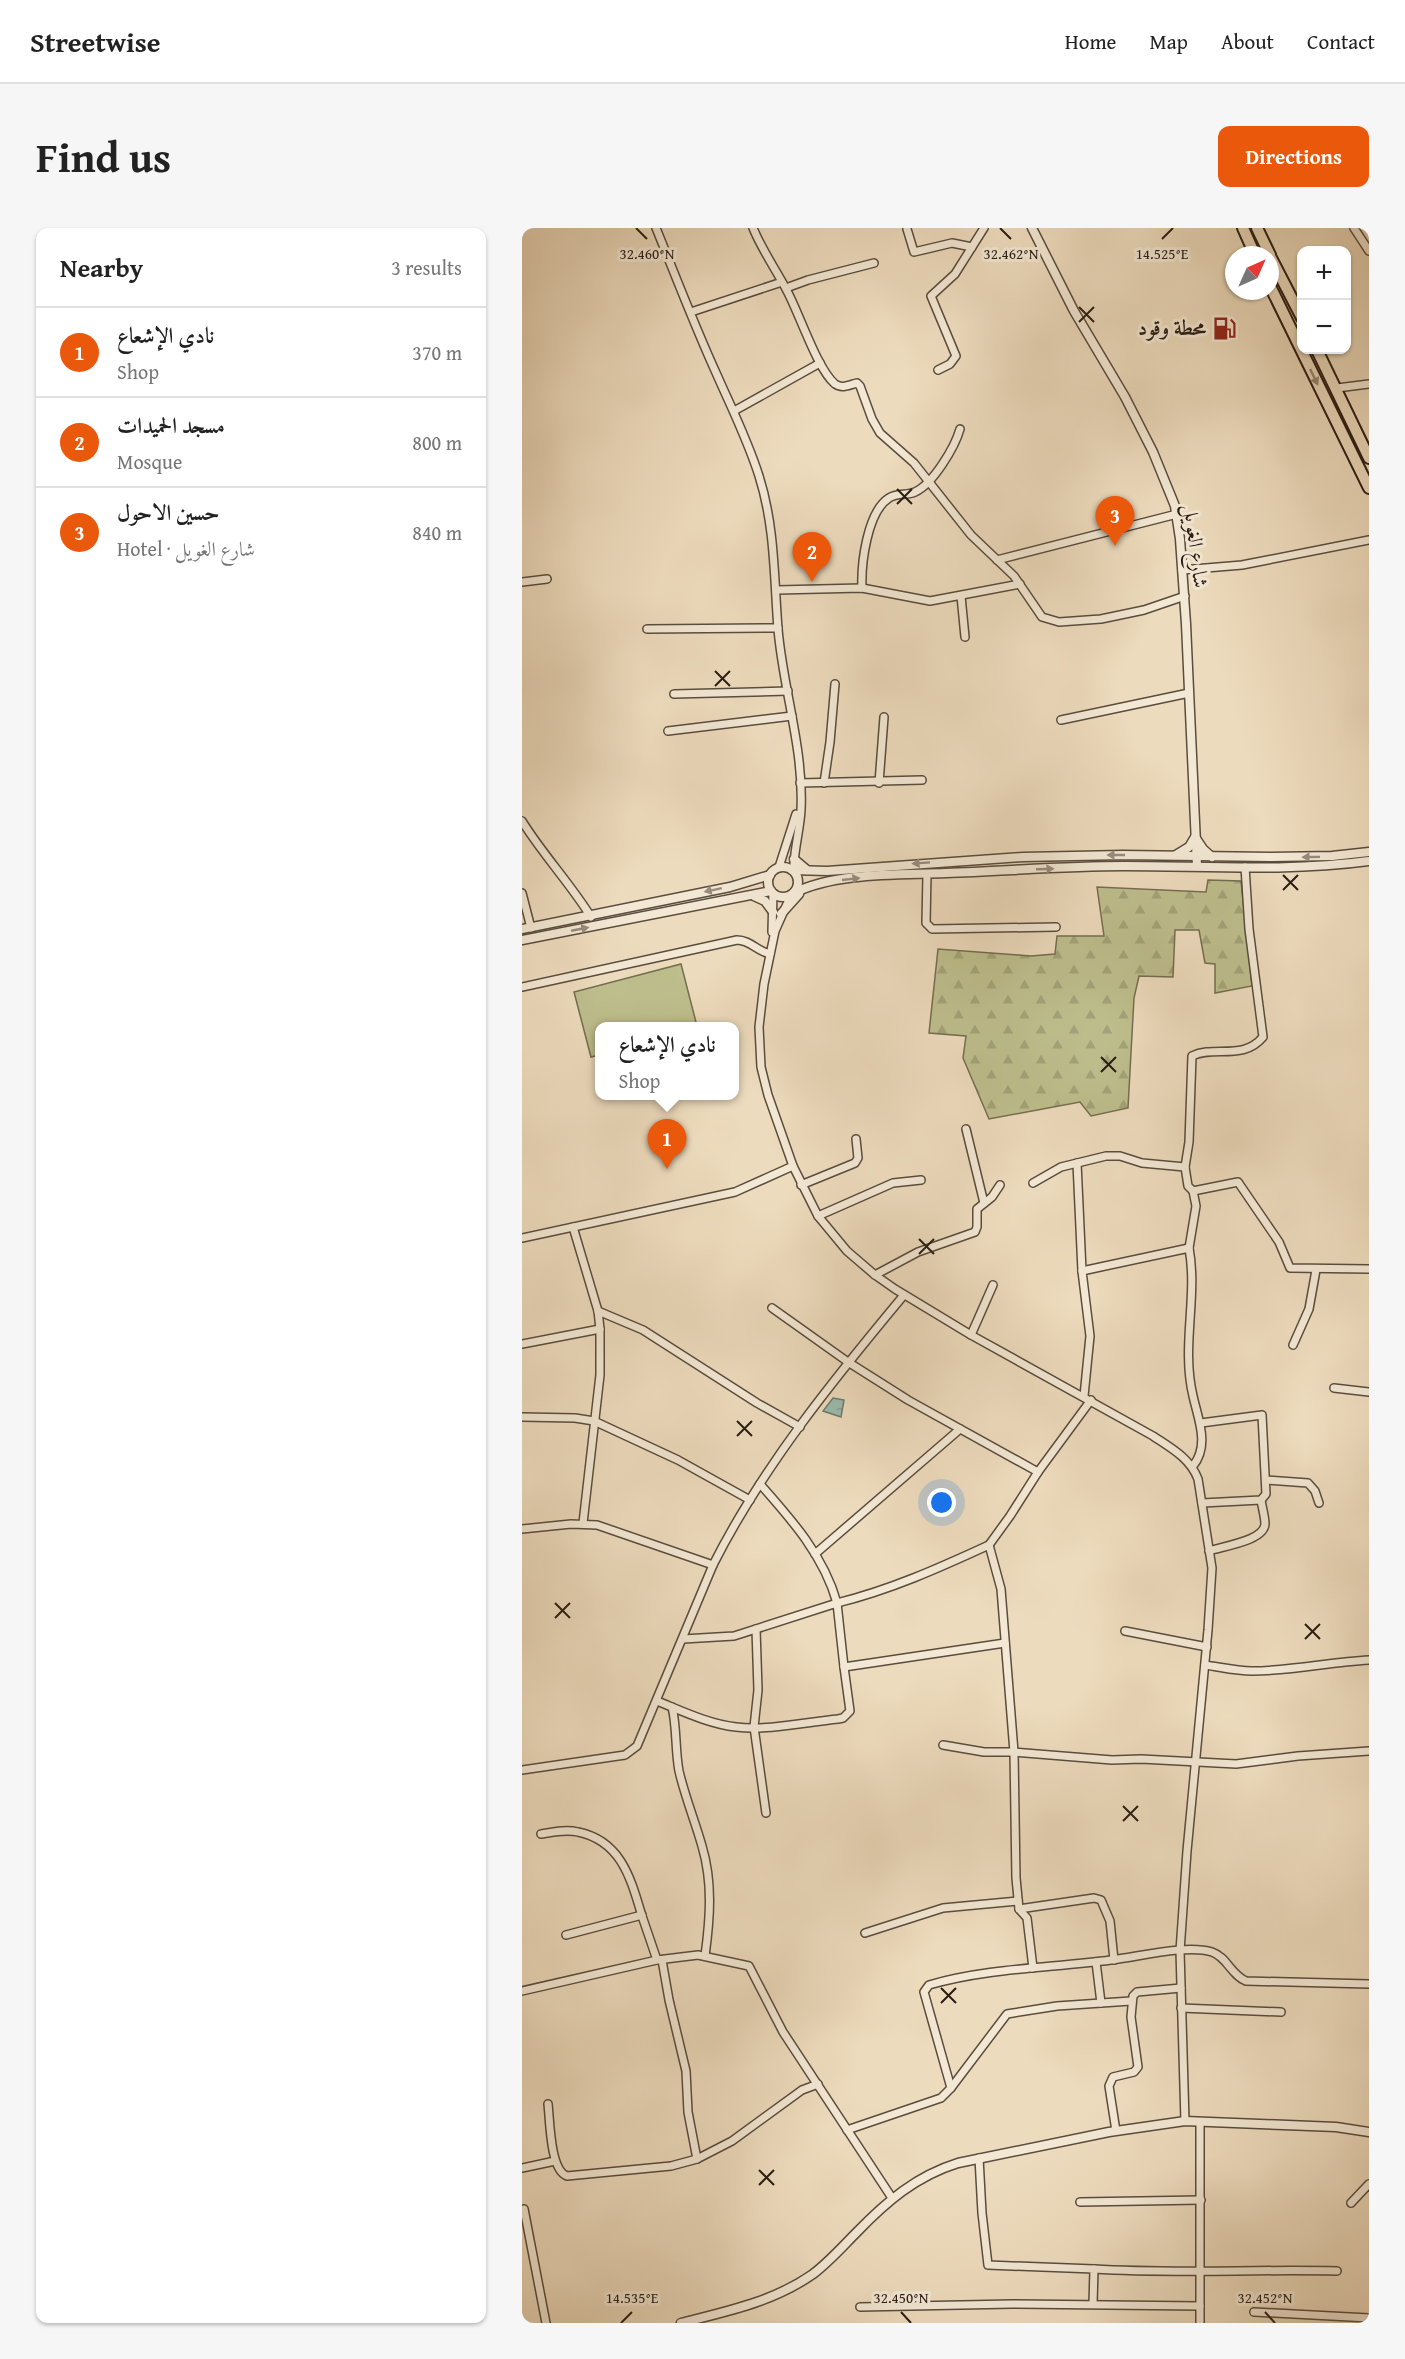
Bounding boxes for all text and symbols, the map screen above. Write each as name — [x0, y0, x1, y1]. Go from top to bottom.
text: Streetwise — [30, 21, 160, 62]
text: Home — [1065, 26, 1116, 57]
text: Map — [1149, 26, 1188, 57]
text: About — [1221, 26, 1274, 57]
text: Contact — [1307, 26, 1375, 57]
text: Find us — [36, 126, 171, 187]
button: Directions — [1218, 126, 1369, 187]
text: 32.460°N — [620, 243, 675, 264]
text: 32.462°N — [984, 243, 1039, 264]
text: 14.525°E — [1136, 243, 1189, 264]
north arrow — [1225, 246, 1279, 300]
map controls — [1297, 246, 1351, 354]
button: + — [1297, 246, 1351, 300]
text: Nearby — [60, 248, 143, 287]
text: 3 results — [391, 253, 462, 282]
button: − — [1297, 300, 1351, 354]
place label: محطة وقود — [1138, 312, 1207, 343]
fuel station icon: محطة وقود — [1211, 315, 1237, 341]
text: نادي الإشعاع — [117, 319, 214, 351]
text: 1 — [74, 338, 85, 367]
text: 370 m — [412, 338, 462, 367]
text: Shop — [117, 357, 159, 386]
one-way arrow — [1309, 368, 1318, 385]
text: مسجد الحميدات — [117, 409, 225, 441]
text: 2 — [74, 428, 85, 457]
text: 800 m — [412, 428, 462, 457]
text: Mosque — [117, 447, 182, 476]
text: حسين الاحول — [117, 496, 220, 528]
pin: 3 — [1096, 496, 1134, 546]
street label: شارع الغويل — [1173, 502, 1217, 590]
text: 3 — [74, 518, 85, 547]
text: 840 m — [412, 518, 462, 547]
pin: 2 — [792, 532, 832, 582]
text: Hotel · شارع الغويل — [117, 534, 255, 563]
one-way arrow — [1106, 850, 1125, 860]
one-way arrow — [1301, 852, 1320, 861]
one-way arrow — [911, 858, 930, 867]
one-way arrow — [1036, 864, 1055, 873]
one-way arrow — [841, 874, 860, 884]
one-way arrow — [703, 886, 722, 895]
one-way arrow — [570, 924, 589, 933]
popup — [595, 1022, 739, 1100]
text: نادي الإشعاع — [618, 1028, 716, 1060]
text: Shop — [618, 1066, 660, 1095]
pin: 1 — [648, 1120, 686, 1169]
your location — [927, 1488, 956, 1517]
text: 14.535°E — [606, 2287, 659, 2308]
text: 32.450°N — [874, 2287, 929, 2308]
text: 32.452°N — [1238, 2287, 1293, 2308]

